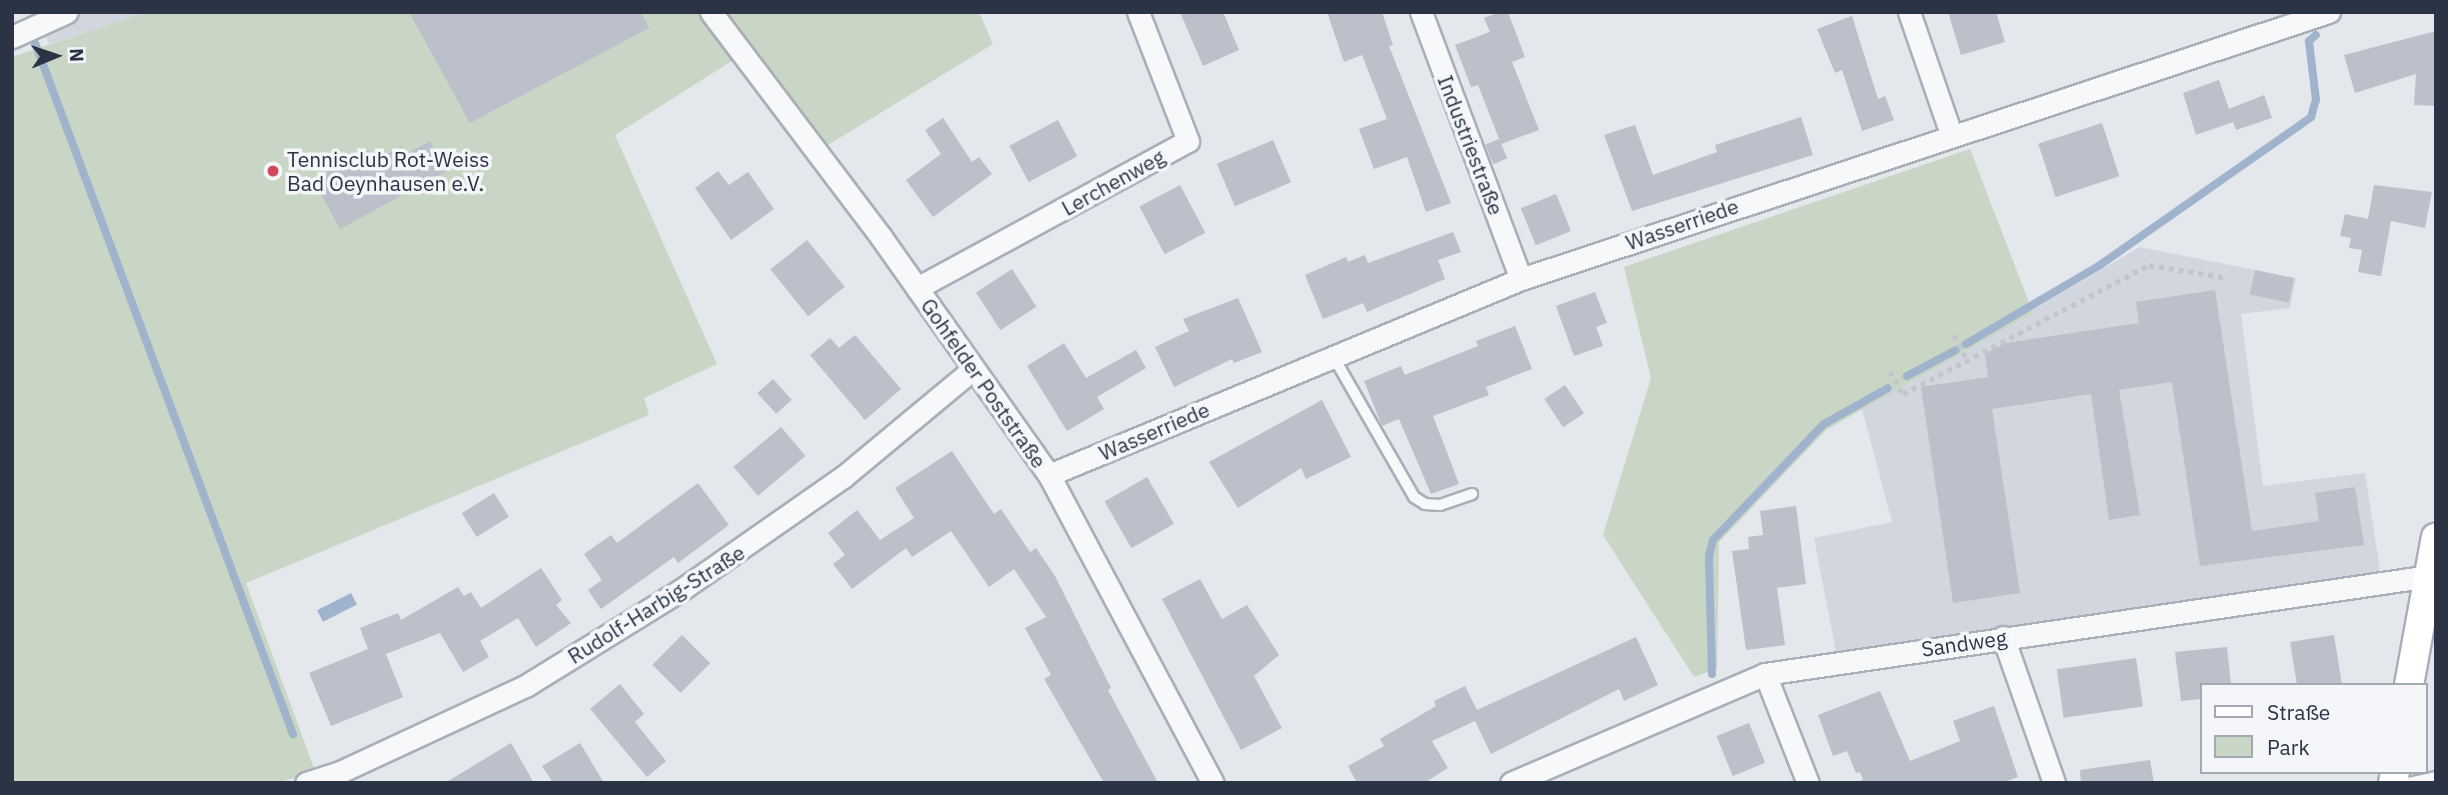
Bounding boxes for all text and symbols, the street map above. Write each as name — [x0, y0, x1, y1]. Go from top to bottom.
north arrow — [21, 21, 91, 91]
text: N — [65, 48, 89, 63]
street label: Industriestraße — [1433, 72, 1509, 218]
street label: Lerchenweg — [1057, 143, 1169, 221]
place label: Tennisclub Rot-Weiss Bad Oeynhausen e.V. — [287, 146, 489, 196]
marker: Tennisclub Rot-Weiss Bad Oeynhausen e.V. — [265, 163, 281, 179]
street label: Wasserriede — [1622, 193, 1742, 255]
street label: Gohfelder Poststraße — [916, 293, 1052, 473]
street label: Wasserriede — [1095, 396, 1213, 466]
street label: Rudolf-Harbig-Straße — [563, 539, 749, 669]
street label: Sandweg — [1920, 625, 2008, 661]
legend — [2200, 683, 2427, 774]
text: Straße — [2267, 698, 2330, 726]
text: Park — [2267, 733, 2310, 761]

